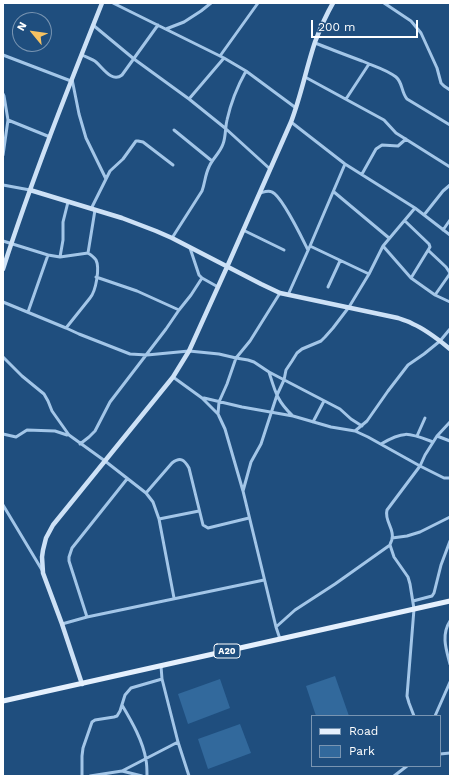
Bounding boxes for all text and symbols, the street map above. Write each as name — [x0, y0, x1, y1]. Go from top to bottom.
north arrow — [12, 12, 52, 52]
scale bar — [313, 12, 420, 38]
text: N — [14, 20, 30, 33]
text: 200 m — [318, 20, 355, 34]
road number: A20 — [214, 644, 240, 658]
legend — [311, 715, 441, 767]
text: Road — [349, 724, 378, 738]
text: Park — [349, 744, 375, 758]

